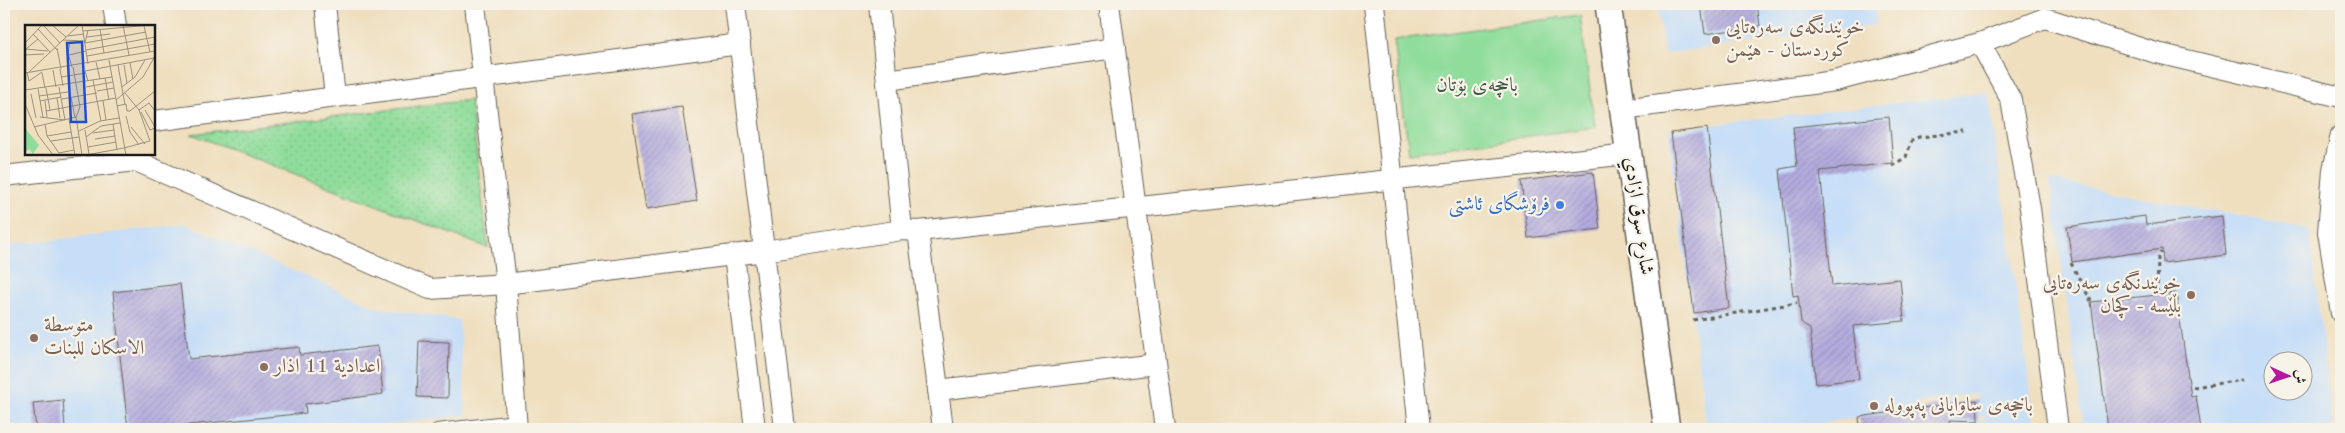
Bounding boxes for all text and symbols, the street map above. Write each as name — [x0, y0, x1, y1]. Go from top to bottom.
place label: خوێندنگەی سەرەتایی کوردستان - هێمن — [1726, 14, 1864, 63]
inset map — [25, 25, 155, 155]
marker: خوێندنگەی سەرەتایی کوردستان - هێمن — [1710, 34, 1722, 46]
park label: باخچەی بۆتان — [1436, 76, 1518, 98]
street label: شارع سوق ازادي — [1614, 156, 1656, 277]
place label: فرۆشگای ئاشتی — [1448, 190, 1550, 218]
marker: فرۆشگای ئاشتی — [1554, 199, 1566, 211]
place label: خوێندنگەی سەرەتایی بڵێسە - کچان — [2043, 270, 2181, 319]
marker: خوێندنگەی سەرەتایی بڵێسە - کچان — [2185, 289, 2197, 301]
place label: متوسطة الاسكان للبنات — [44, 316, 144, 359]
marker: متوسطة الاسكان للبنات — [28, 332, 40, 344]
north arrow — [2262, 350, 2312, 400]
place label: اعدادية 11 اذار — [272, 357, 380, 378]
marker: اعدادية 11 اذار — [258, 361, 270, 373]
text: ش — [2293, 369, 2307, 384]
place label: باخچەی ساوایانی پەپوولە — [1884, 396, 2033, 419]
marker: باخچەی ساوایانی پەپوولە — [1868, 400, 1880, 412]

